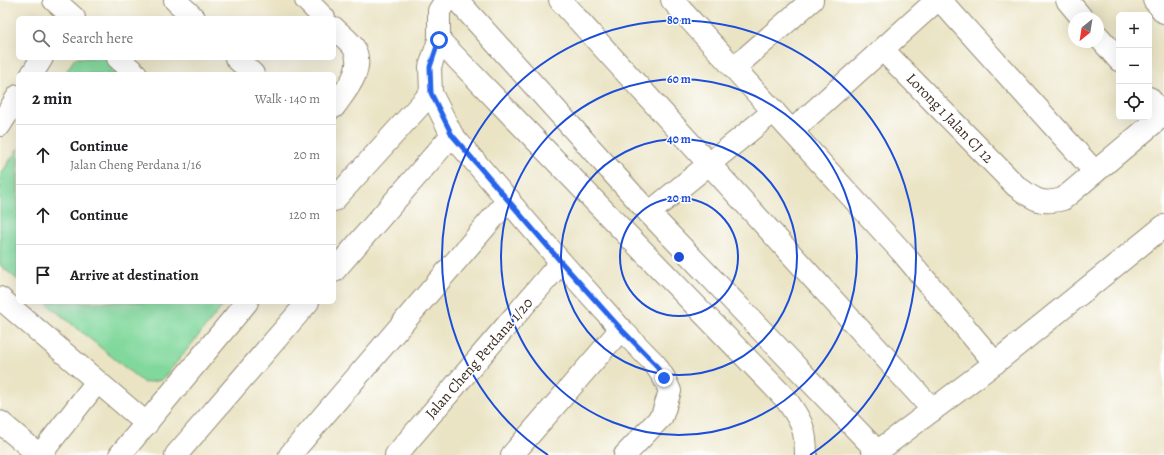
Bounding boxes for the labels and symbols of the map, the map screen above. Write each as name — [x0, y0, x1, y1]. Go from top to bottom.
text: 80 m — [667, 12, 691, 28]
north arrow — [1068, 12, 1104, 48]
route start — [430, 31, 448, 49]
street label: Lorong 1 Jalan CJ 12 — [902, 69, 998, 167]
text: 60 m — [667, 71, 691, 87]
text: 40 m — [667, 131, 691, 147]
text: 20 m — [667, 190, 691, 206]
centre of rings — [672, 250, 686, 264]
street label: Jalan Cheng Perdana 1/20 — [421, 293, 537, 423]
route end — [655, 369, 673, 387]

